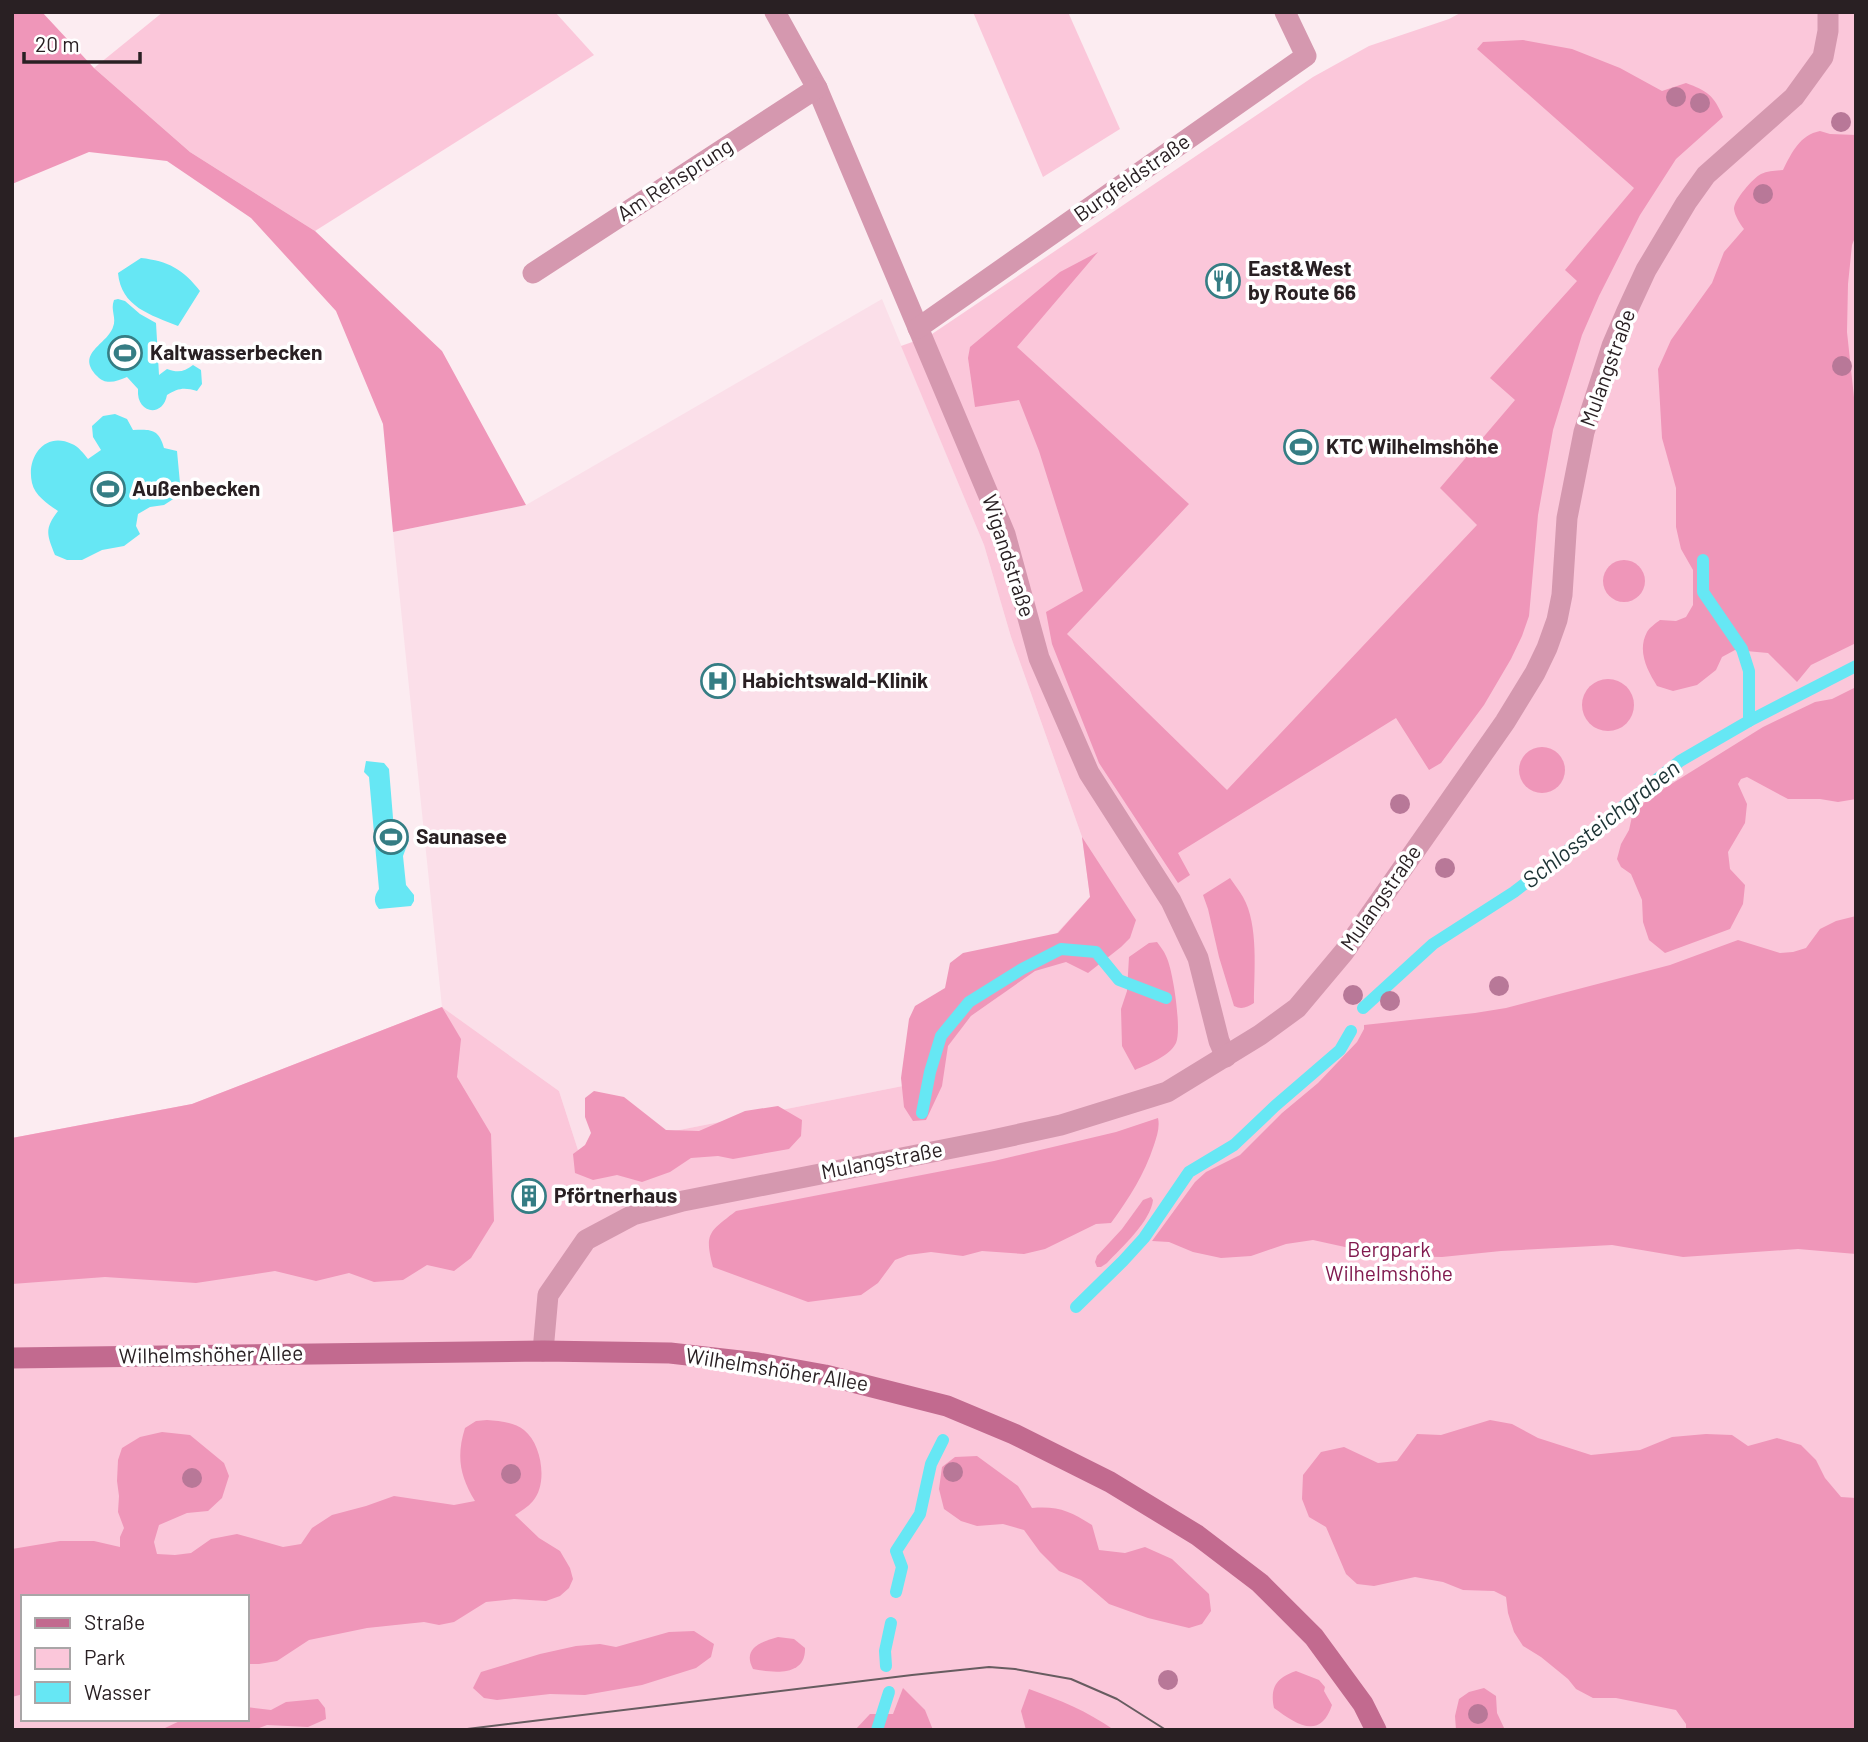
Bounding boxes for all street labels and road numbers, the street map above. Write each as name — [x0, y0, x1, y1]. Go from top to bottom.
street label: Burgfeldstraße — [1068, 128, 1194, 226]
street label: Am Rehsprung — [612, 132, 737, 225]
street label: Mulangstraße — [1574, 305, 1639, 430]
street label: Wigandstraße — [978, 491, 1041, 620]
street label: Mulangstraße — [1334, 840, 1425, 955]
street label: Mulangstraße — [819, 1136, 945, 1184]
street label: Wilhelmshöher Allee — [118, 1339, 304, 1368]
street label: Wilhelmshöher Allee — [684, 1342, 870, 1395]

